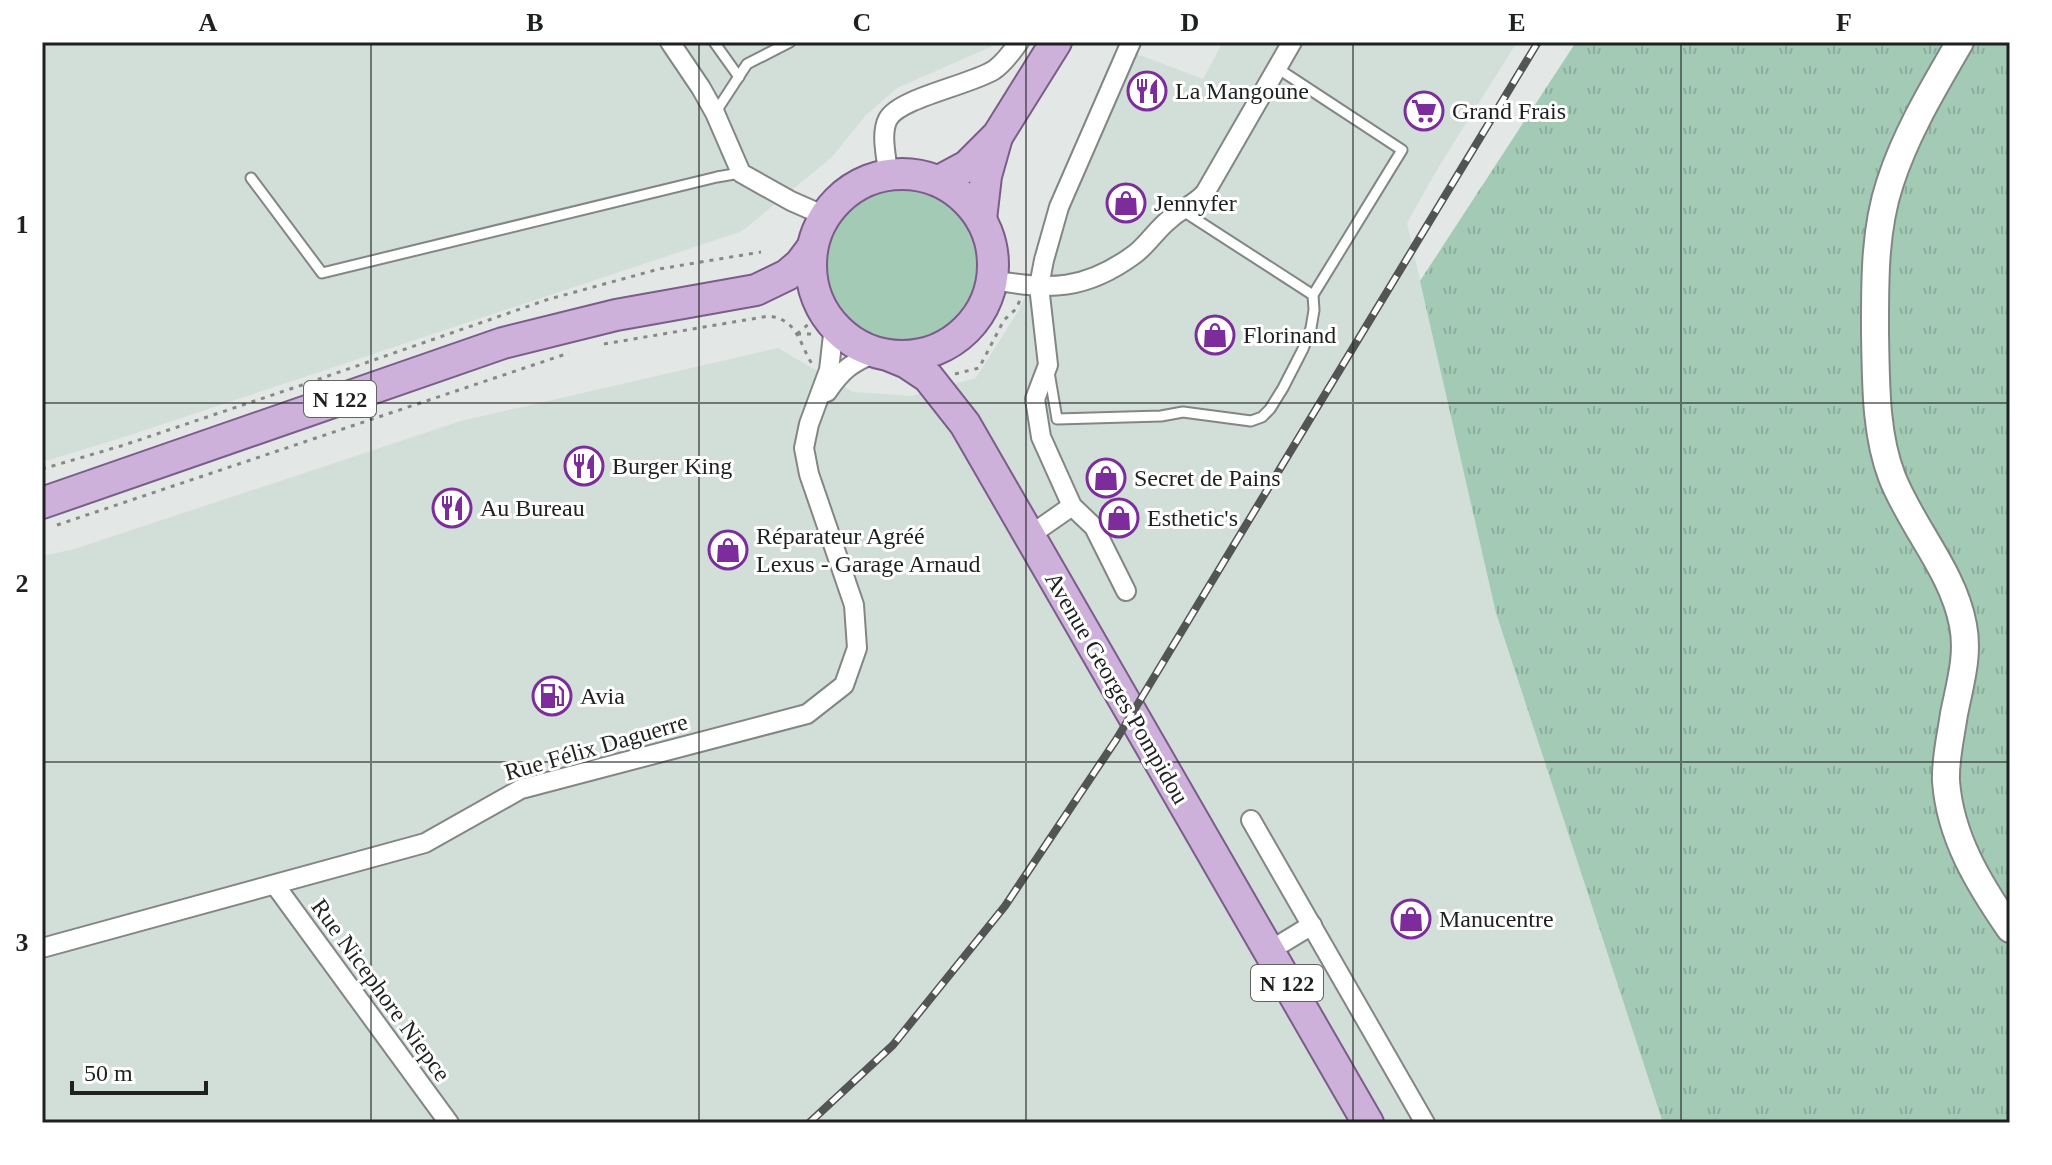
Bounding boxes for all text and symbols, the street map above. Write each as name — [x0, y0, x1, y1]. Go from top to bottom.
text: A — [199, 8, 218, 37]
text: B — [526, 8, 544, 37]
text: C — [853, 8, 871, 37]
text: D — [1181, 8, 1199, 37]
text: E — [1508, 8, 1526, 37]
text: F — [1836, 8, 1852, 37]
restaurant icon: La Mangoune — [1126, 70, 1168, 112]
place label: La Mangoune — [1175, 78, 1309, 104]
supermarket icon: Grand Frais — [1403, 90, 1445, 132]
place label: Grand Frais — [1452, 98, 1566, 124]
shop icon: Jennyfer — [1105, 182, 1147, 224]
place label: Jennyfer — [1154, 190, 1237, 216]
text: 1 — [16, 210, 29, 239]
shop icon: Florinand — [1194, 314, 1236, 356]
place label: Florinand — [1243, 322, 1336, 348]
road number: N 122 — [304, 381, 376, 417]
restaurant icon: Burger King — [563, 445, 605, 487]
place label: Burger King — [612, 453, 732, 479]
shop icon: Secret de Pains — [1085, 457, 1127, 499]
place label: Secret de Pains — [1134, 465, 1281, 491]
restaurant icon: Au Bureau — [431, 487, 473, 529]
place label: Au Bureau — [480, 495, 585, 521]
shop icon: Esthetic's — [1098, 497, 1140, 539]
place label: Esthetic's — [1147, 505, 1238, 531]
place label: Réparateur Agréé Lexus - Garage Arnaud — [756, 523, 981, 577]
shop icon: Réparateur Agréé Lexus - Garage Arnaud — [707, 529, 749, 571]
street label: Avenue Georges Pompidou — [1040, 568, 1194, 808]
text: 2 — [16, 569, 29, 598]
fuel station icon: Avia — [531, 675, 573, 717]
place label: Avia — [580, 683, 625, 709]
street label: Rue Félix Daguerre — [501, 708, 691, 786]
street label: Rue Nicephore Niepce — [306, 894, 456, 1086]
shop icon: Manucentre — [1390, 898, 1432, 940]
place label: Manucentre — [1439, 906, 1554, 932]
text: 3 — [16, 928, 29, 957]
road number: N 122 — [1251, 965, 1323, 1001]
scale bar — [72, 1045, 206, 1095]
text: 50 m — [84, 1060, 133, 1086]

